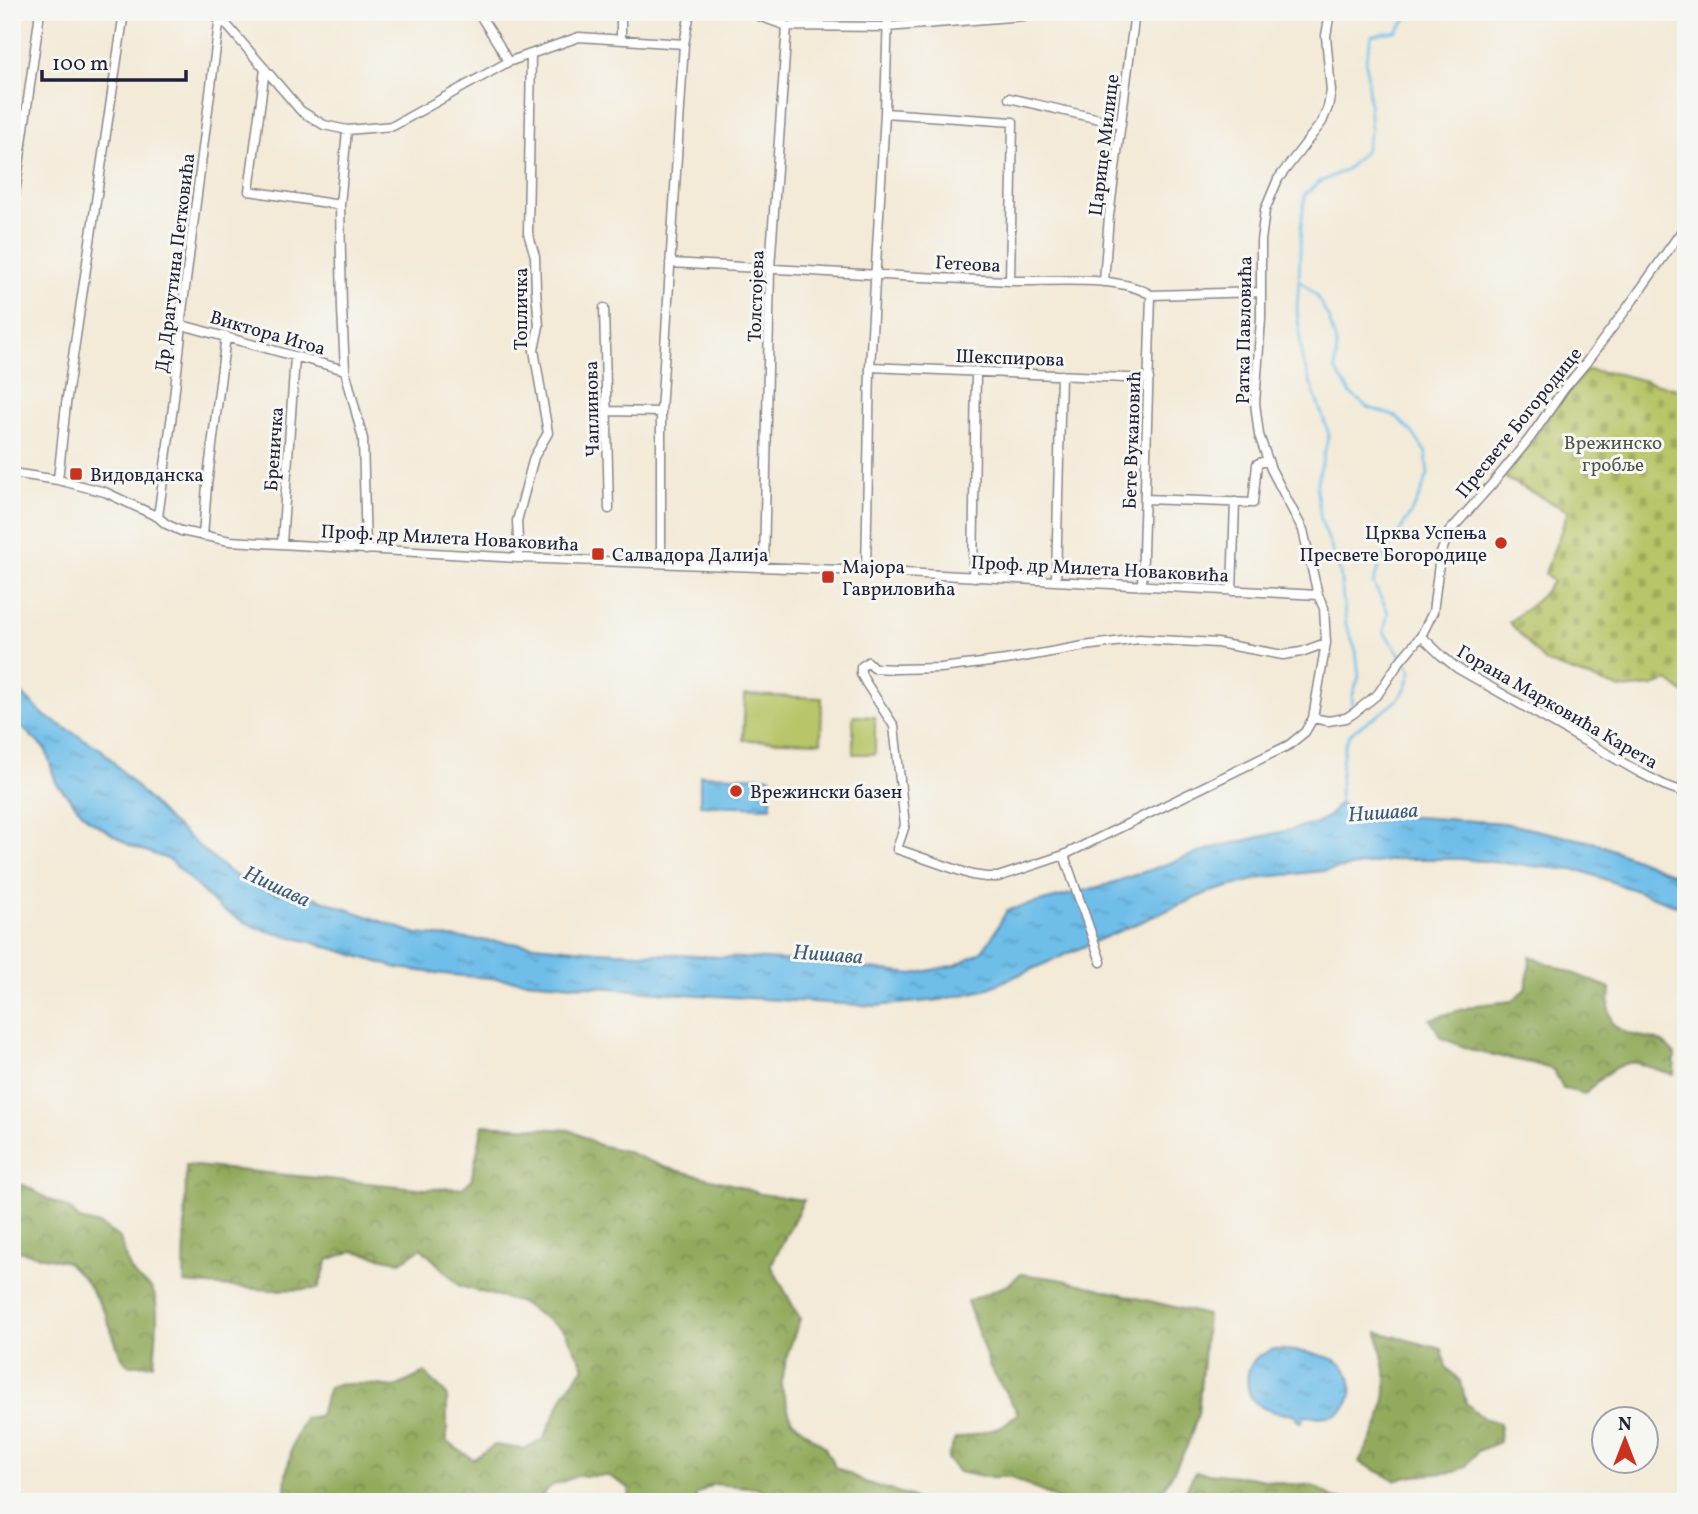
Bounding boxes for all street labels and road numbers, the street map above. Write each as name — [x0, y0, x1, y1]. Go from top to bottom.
street label: Царице Милице — [1083, 73, 1127, 218]
street label: Др Драгутина Петковића — [150, 152, 202, 375]
street label: Толстојева — [742, 250, 772, 342]
street label: Гетеова — [934, 250, 1002, 280]
street label: Ратка Павловића — [1231, 256, 1259, 404]
street label: Топличка — [509, 268, 535, 350]
street label: Виктора Игоа — [207, 305, 328, 363]
street label: Пресвете Богородице — [1450, 342, 1589, 504]
street label: Шекспирова — [955, 344, 1065, 374]
street label: Чаплинова — [579, 360, 607, 457]
street label: Бете Вукановић — [1118, 370, 1148, 510]
street label: Бреничка — [259, 406, 291, 492]
street label: Проф. др Милета Новаковића — [320, 519, 580, 559]
street label: Проф. др Милета Новаковића — [970, 550, 1230, 590]
street label: Горана Марковића Карета — [1452, 639, 1662, 776]

